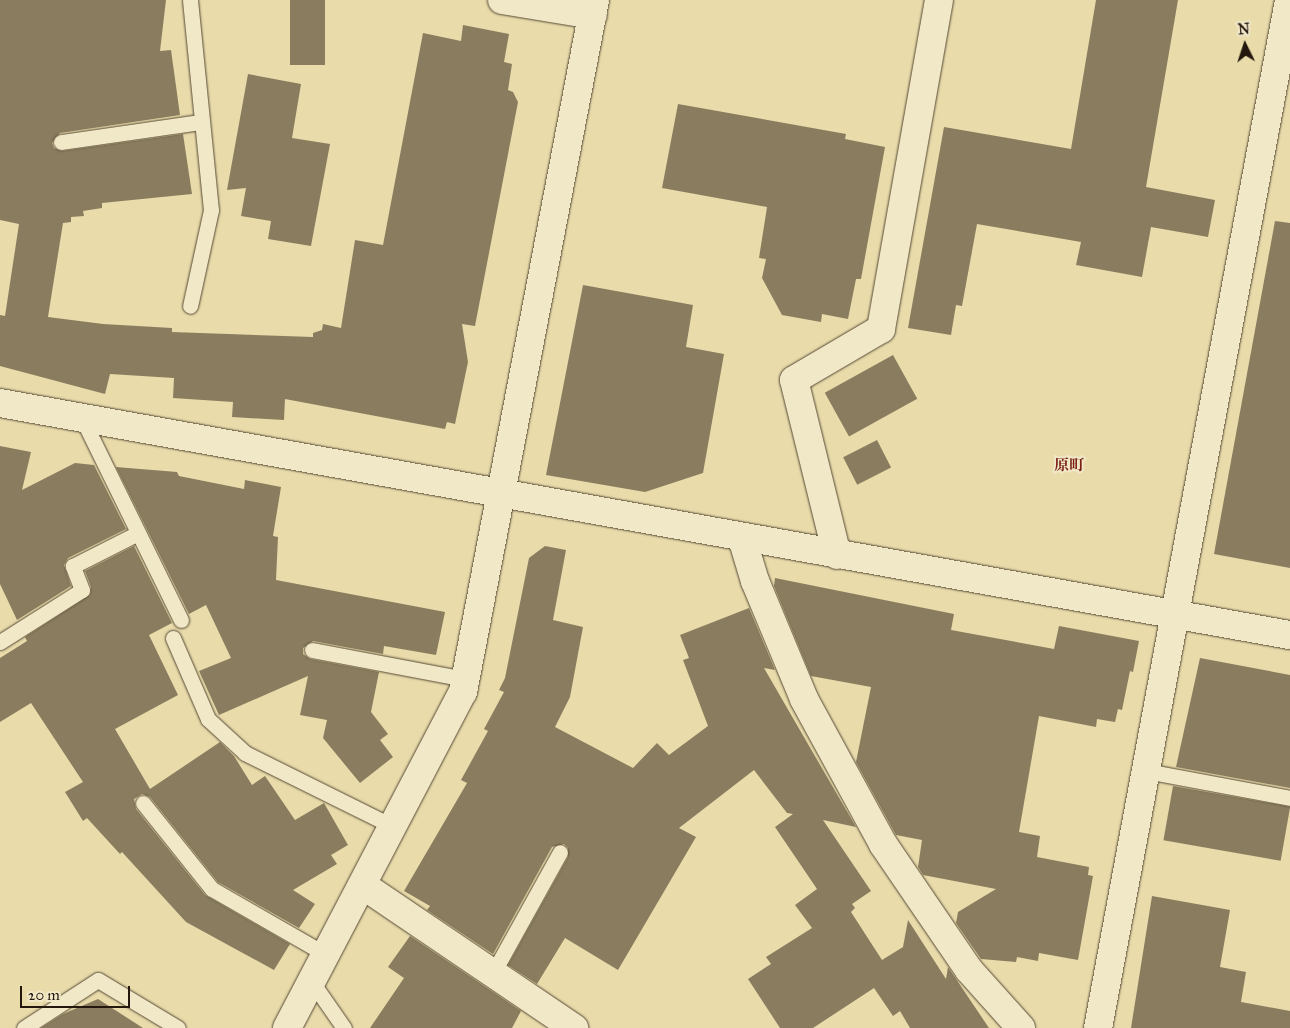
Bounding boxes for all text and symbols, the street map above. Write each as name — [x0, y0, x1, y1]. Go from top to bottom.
north arrow — [1220, 20, 1270, 70]
text: N — [1237, 21, 1250, 38]
district label: 原町 — [1054, 457, 1084, 475]
scale bar — [22, 976, 132, 1008]
text: 20 m — [28, 986, 60, 1004]

